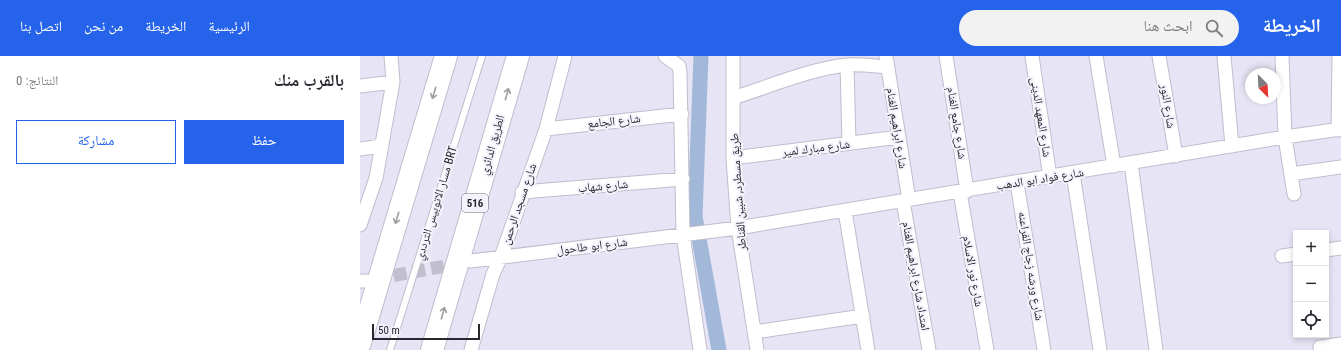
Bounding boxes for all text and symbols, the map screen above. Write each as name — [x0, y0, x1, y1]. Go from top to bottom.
search box — [959, 10, 1239, 46]
text: الخريطة — [1263, 14, 1321, 37]
text: ابحث هنا — [1144, 17, 1193, 35]
icon: search — [1203, 17, 1225, 39]
text: اتصل بنا — [20, 18, 62, 34]
text: من نحن — [84, 18, 123, 34]
text: الخريطة — [145, 18, 186, 34]
text: الرئيسية — [208, 18, 250, 34]
north arrow — [1245, 68, 1281, 104]
text: بالقرب منك — [274, 70, 344, 90]
text: النتائج: 0 — [16, 73, 58, 88]
street label: شارع المعهد الدينى — [1027, 76, 1054, 158]
street label: شارع النور — [1156, 82, 1178, 129]
street label: شارع جامع الغنام — [943, 86, 970, 160]
one-way arrow — [430, 87, 437, 100]
street label: شارع ابراهيم الغنام — [883, 87, 910, 170]
one-way arrow — [504, 88, 511, 101]
street label: شارع الجامع — [587, 111, 641, 132]
street label: الطريق الدائري — [477, 113, 510, 178]
button: مشاركة — [16, 120, 176, 164]
button: حفظ — [184, 120, 344, 164]
street label: طريق مسطرد, شبين القناطر — [727, 133, 750, 252]
street label: شارع مبارك لمير — [780, 137, 851, 160]
street label: مسار الاتوبيس الترددي BRT — [412, 144, 463, 263]
street label: شارع مسجد الرحمن — [498, 161, 540, 247]
street label: شارع فواد ابو الدهب — [995, 165, 1085, 194]
street label: شارع شهاب — [577, 177, 629, 196]
road number: 516 — [462, 194, 488, 212]
street label: شارع ورشه زجاج الفراعنه — [1014, 210, 1047, 322]
one-way arrow — [393, 211, 400, 224]
street label: امتداد شارع ابراهيم الغنام — [899, 220, 933, 332]
map controls — [1293, 230, 1329, 338]
button: + — [1293, 230, 1329, 266]
street label: شارع نور الاسلام — [959, 234, 986, 308]
street label: شارع ابو طاحول — [556, 235, 629, 258]
button: − — [1293, 266, 1329, 302]
button: locate — [1293, 302, 1329, 338]
one-way arrow — [440, 306, 447, 319]
scale bar — [372, 322, 480, 341]
text: 50 m — [378, 324, 400, 337]

